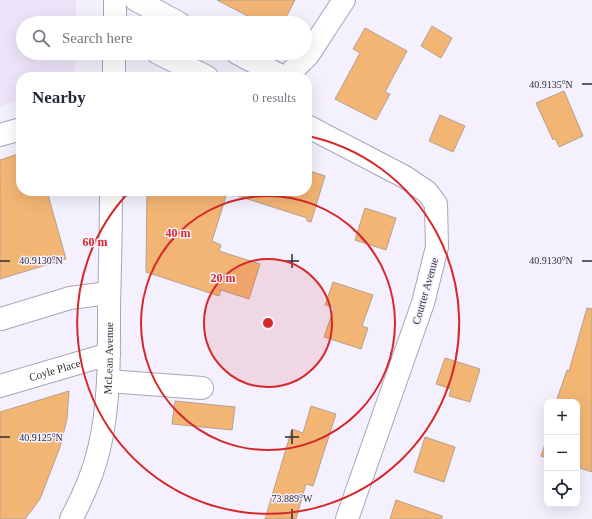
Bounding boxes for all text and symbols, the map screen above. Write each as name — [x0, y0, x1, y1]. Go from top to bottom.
search box — [16, 16, 312, 60]
icon: search — [30, 27, 52, 49]
text: Search here — [62, 30, 132, 46]
text: 40.9135°N — [529, 79, 573, 90]
text: Nearby — [32, 88, 86, 107]
text: 0 results — [252, 90, 296, 105]
text: 40 m — [166, 226, 191, 240]
text: 60 m — [83, 235, 108, 249]
text: 40.9130°N — [19, 255, 63, 266]
text: 40.9130°N — [529, 255, 573, 266]
street label: Courter Avenue — [410, 256, 440, 326]
text: 20 m — [211, 271, 236, 285]
centre of rings — [261, 316, 275, 330]
street label: McLean Avenue — [101, 322, 115, 395]
street label: Coyle Place — [28, 357, 82, 383]
map controls — [544, 399, 580, 507]
button: + — [544, 399, 580, 435]
text: 40.9125°N — [19, 432, 63, 443]
button: − — [544, 435, 580, 471]
button: locate — [544, 471, 580, 507]
text: 73.889°W — [272, 493, 313, 504]

